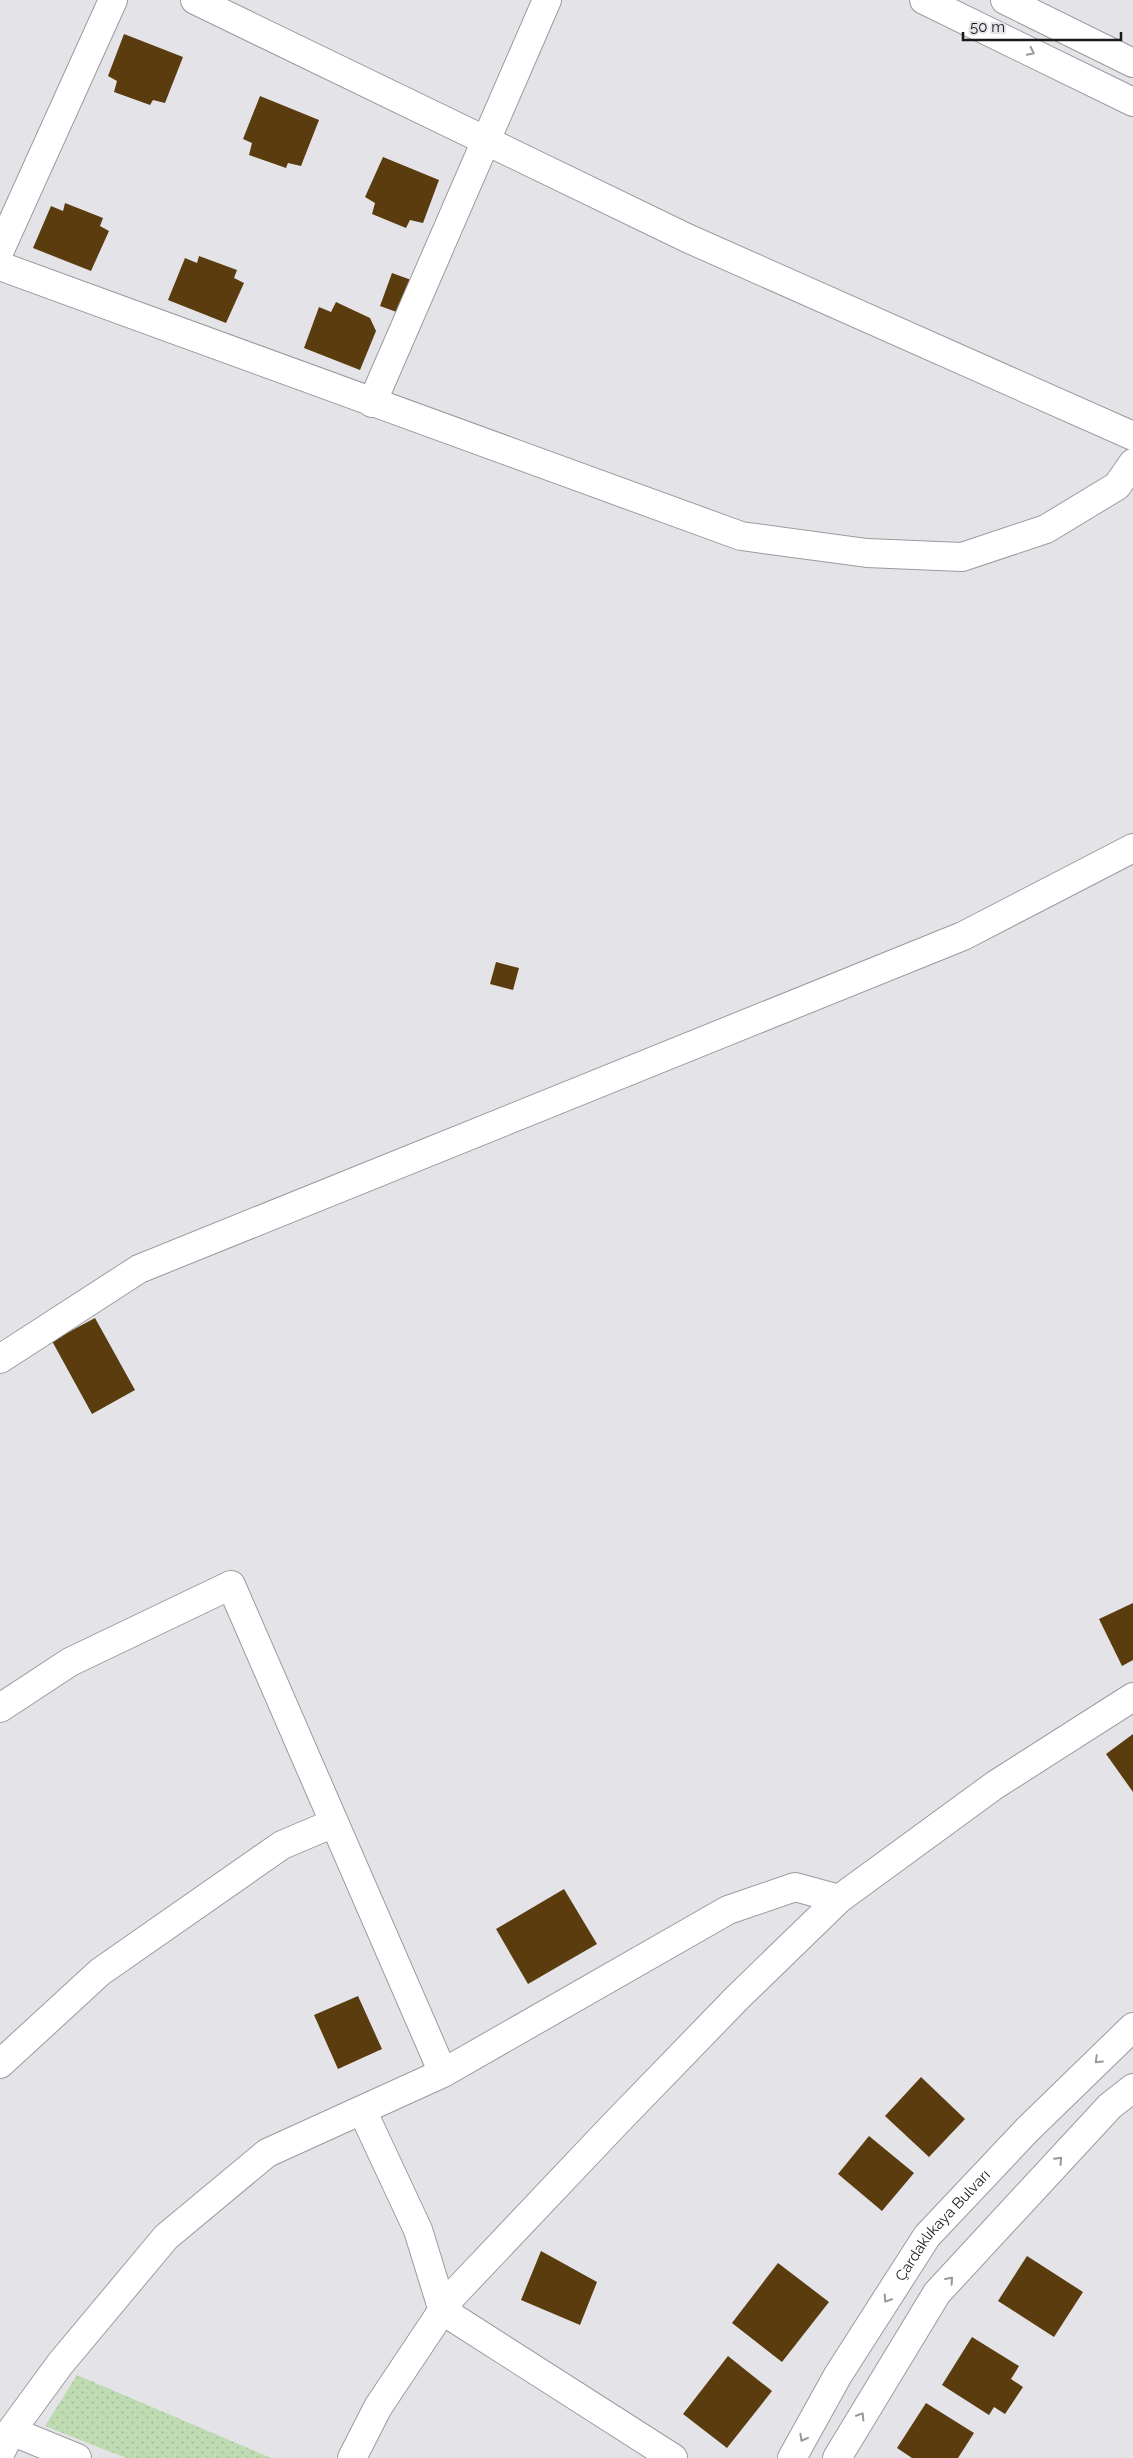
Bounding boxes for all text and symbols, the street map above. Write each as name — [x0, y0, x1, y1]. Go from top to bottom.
scale bar — [963, 10, 1120, 42]
text: 50 m — [970, 18, 1005, 36]
one-way arrow — [1026, 46, 1035, 56]
one-way arrow — [1095, 2054, 1104, 2063]
one-way arrow — [1053, 2156, 1062, 2165]
street label: Çardaklıkaya Bulvarı — [892, 2166, 994, 2284]
one-way arrow — [944, 2276, 953, 2285]
one-way arrow — [883, 2294, 893, 2303]
one-way arrow — [855, 2412, 865, 2421]
one-way arrow — [799, 2433, 809, 2442]

